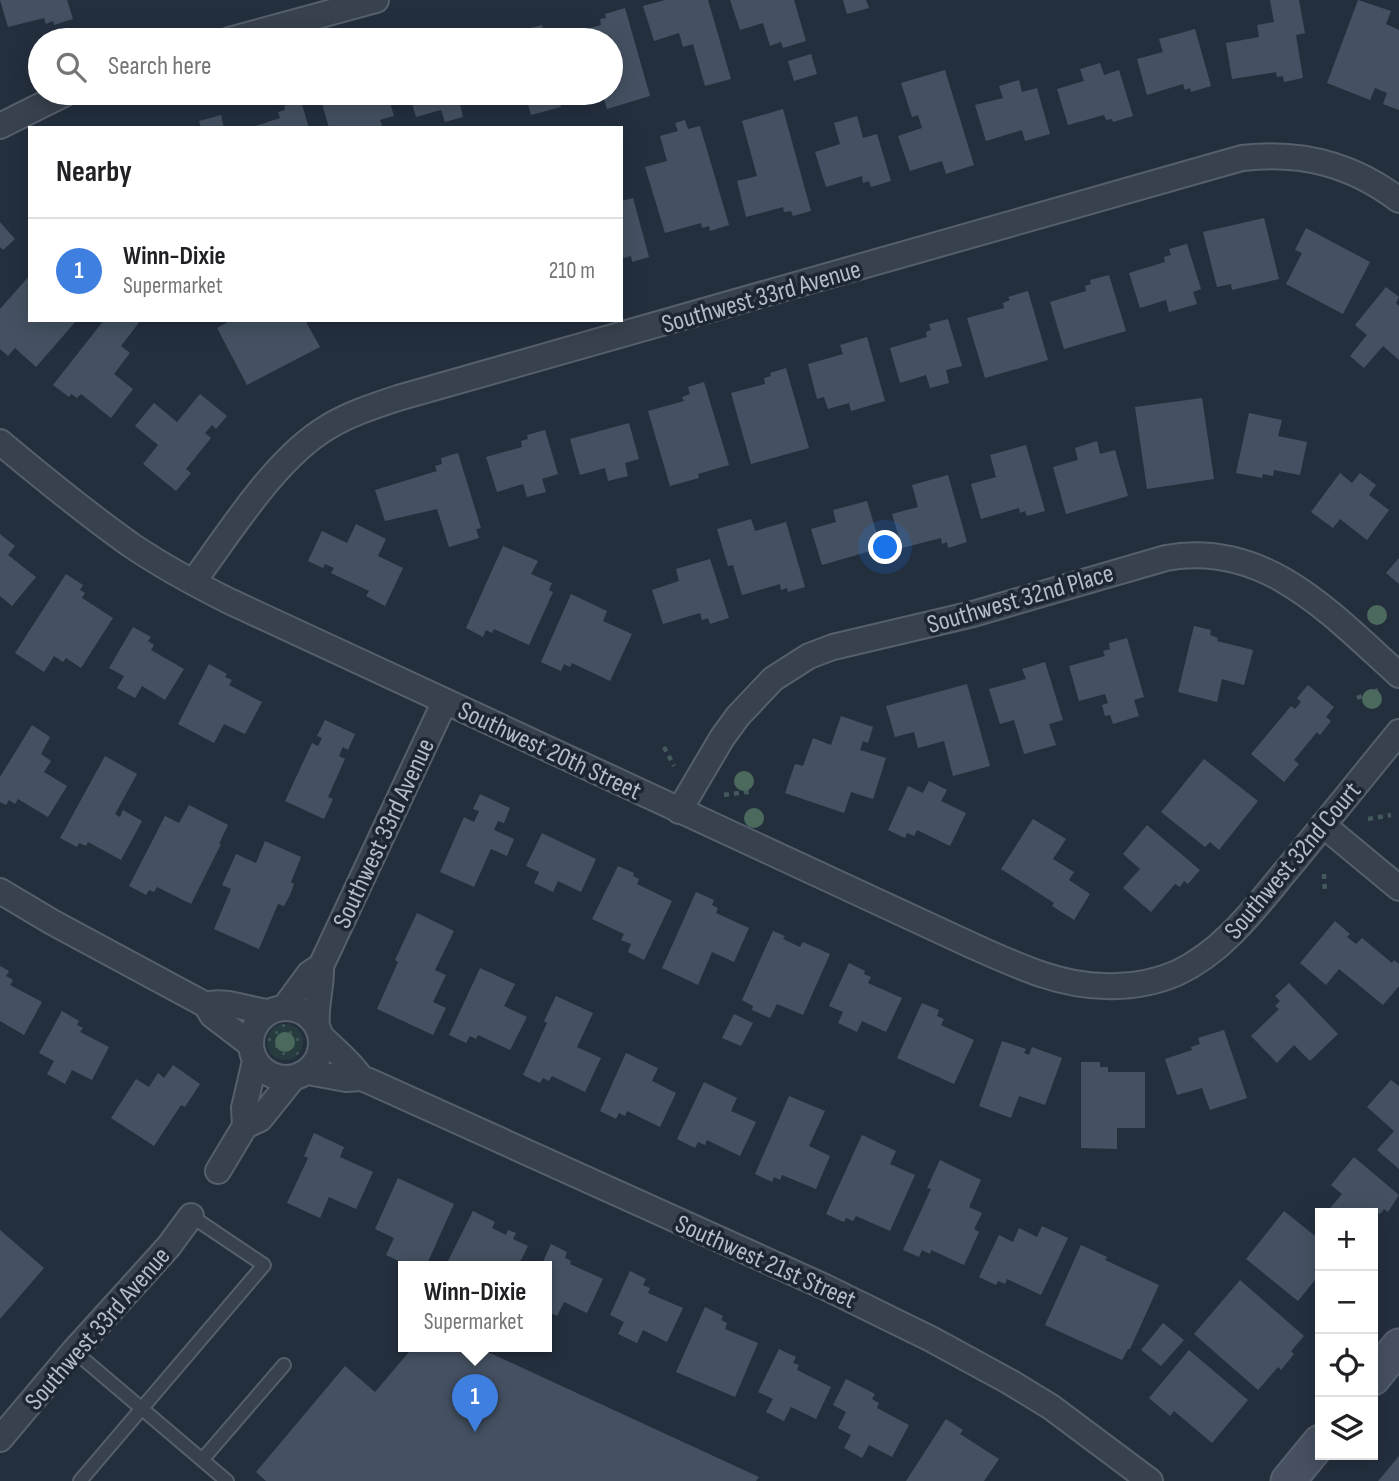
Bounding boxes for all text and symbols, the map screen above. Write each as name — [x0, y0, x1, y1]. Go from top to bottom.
search box — [28, 28, 623, 105]
icon: search — [52, 48, 90, 86]
text: Search here — [108, 51, 211, 82]
text: Nearby — [56, 154, 132, 190]
text: Winn-Dixie — [123, 241, 226, 272]
street label: Southwest 33rd Avenue — [658, 254, 865, 341]
text: 1 — [74, 257, 84, 285]
text: 210 m — [549, 257, 595, 285]
text: Supermarket — [123, 272, 223, 300]
your location — [868, 530, 902, 564]
street label: Southwest 32nd Place — [924, 558, 1117, 641]
street label: Southwest 20th Street — [453, 695, 646, 807]
street label: Southwest 33rd Avenue — [327, 734, 442, 933]
street label: Southwest 32nd Court — [1218, 776, 1368, 946]
map controls — [1315, 1208, 1378, 1460]
button: + — [1315, 1208, 1378, 1271]
street label: Southwest 21st Street — [670, 1209, 861, 1316]
street label: Southwest 33rd Avenue — [19, 1241, 177, 1417]
popup — [398, 1261, 552, 1352]
button: − — [1315, 1271, 1378, 1334]
text: Winn-Dixie — [424, 1277, 526, 1308]
text: Supermarket — [424, 1308, 523, 1336]
button: locate — [1315, 1334, 1378, 1397]
pin: 1 — [452, 1374, 498, 1432]
button: layers — [1315, 1397, 1378, 1460]

